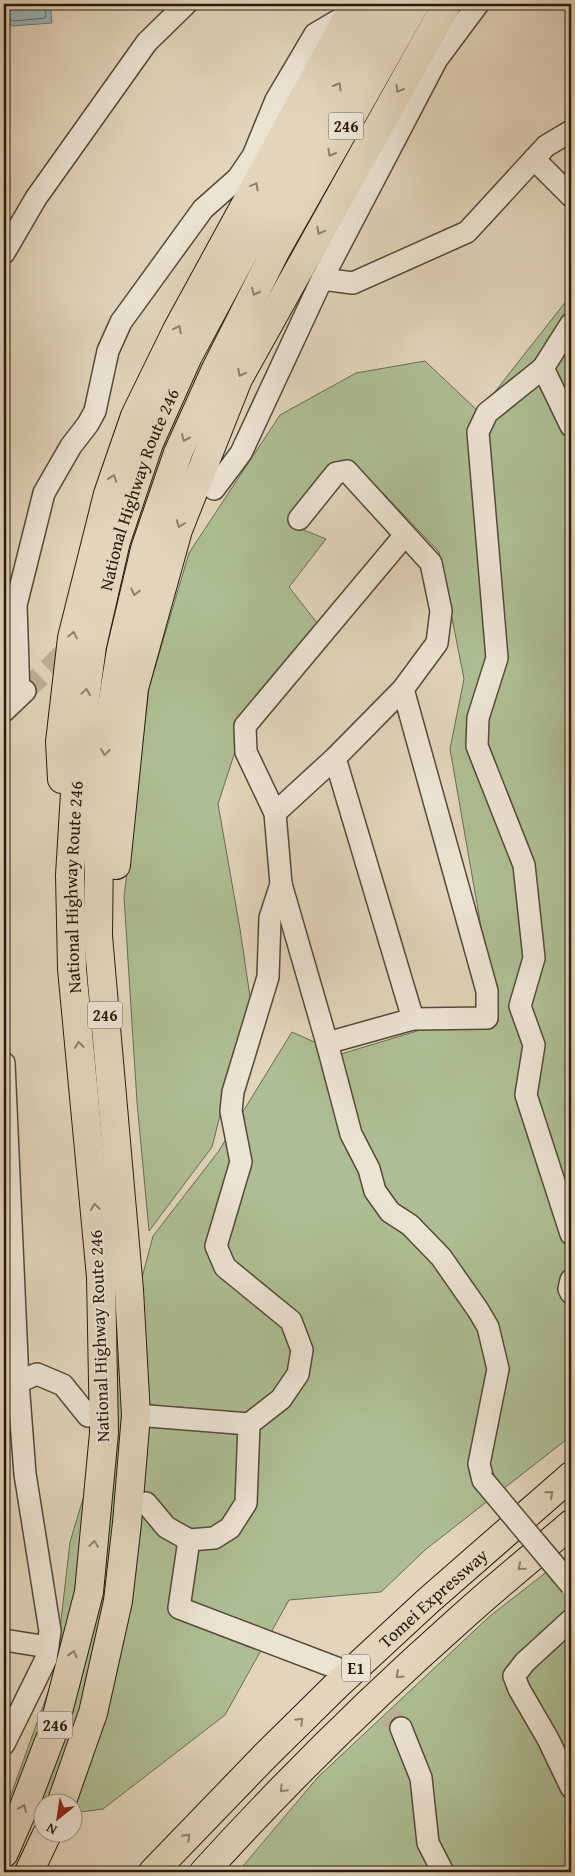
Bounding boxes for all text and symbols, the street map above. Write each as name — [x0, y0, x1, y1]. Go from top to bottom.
one-way arrow — [332, 83, 342, 92]
one-way arrow — [395, 84, 405, 93]
road number: 246 — [328, 112, 364, 140]
one-way arrow — [327, 147, 337, 156]
one-way arrow — [249, 183, 259, 192]
one-way arrow — [316, 226, 326, 235]
one-way arrow — [251, 286, 261, 295]
one-way arrow — [171, 325, 181, 334]
one-way arrow — [237, 368, 247, 377]
street label: National Highway Route 246 — [92, 384, 185, 593]
one-way arrow — [180, 433, 191, 442]
one-way arrow — [108, 474, 118, 483]
one-way arrow — [176, 519, 186, 527]
one-way arrow — [130, 588, 141, 597]
one-way arrow — [67, 631, 77, 640]
one-way arrow — [80, 687, 91, 695]
one-way arrow — [100, 748, 111, 756]
street label: National Highway Route 246 — [56, 780, 89, 995]
road number: 246 — [88, 1002, 122, 1028]
one-way arrow — [74, 1041, 85, 1049]
one-way arrow — [90, 1203, 101, 1211]
street label: National Highway Route 246 — [82, 1229, 116, 1443]
one-way arrow — [544, 1490, 553, 1499]
one-way arrow — [88, 1539, 99, 1547]
street label: Tomei Expressway — [372, 1541, 493, 1654]
one-way arrow — [517, 1561, 526, 1570]
one-way arrow — [67, 1649, 78, 1658]
road number: E1 — [342, 1655, 370, 1682]
one-way arrow — [396, 1669, 405, 1678]
road number: 246 — [38, 1712, 72, 1738]
one-way arrow — [295, 1718, 304, 1727]
one-way arrow — [280, 1783, 289, 1792]
north arrow — [32, 1794, 82, 1844]
one-way arrow — [17, 1804, 28, 1813]
text: N — [42, 1818, 61, 1840]
one-way arrow — [181, 1834, 190, 1843]

